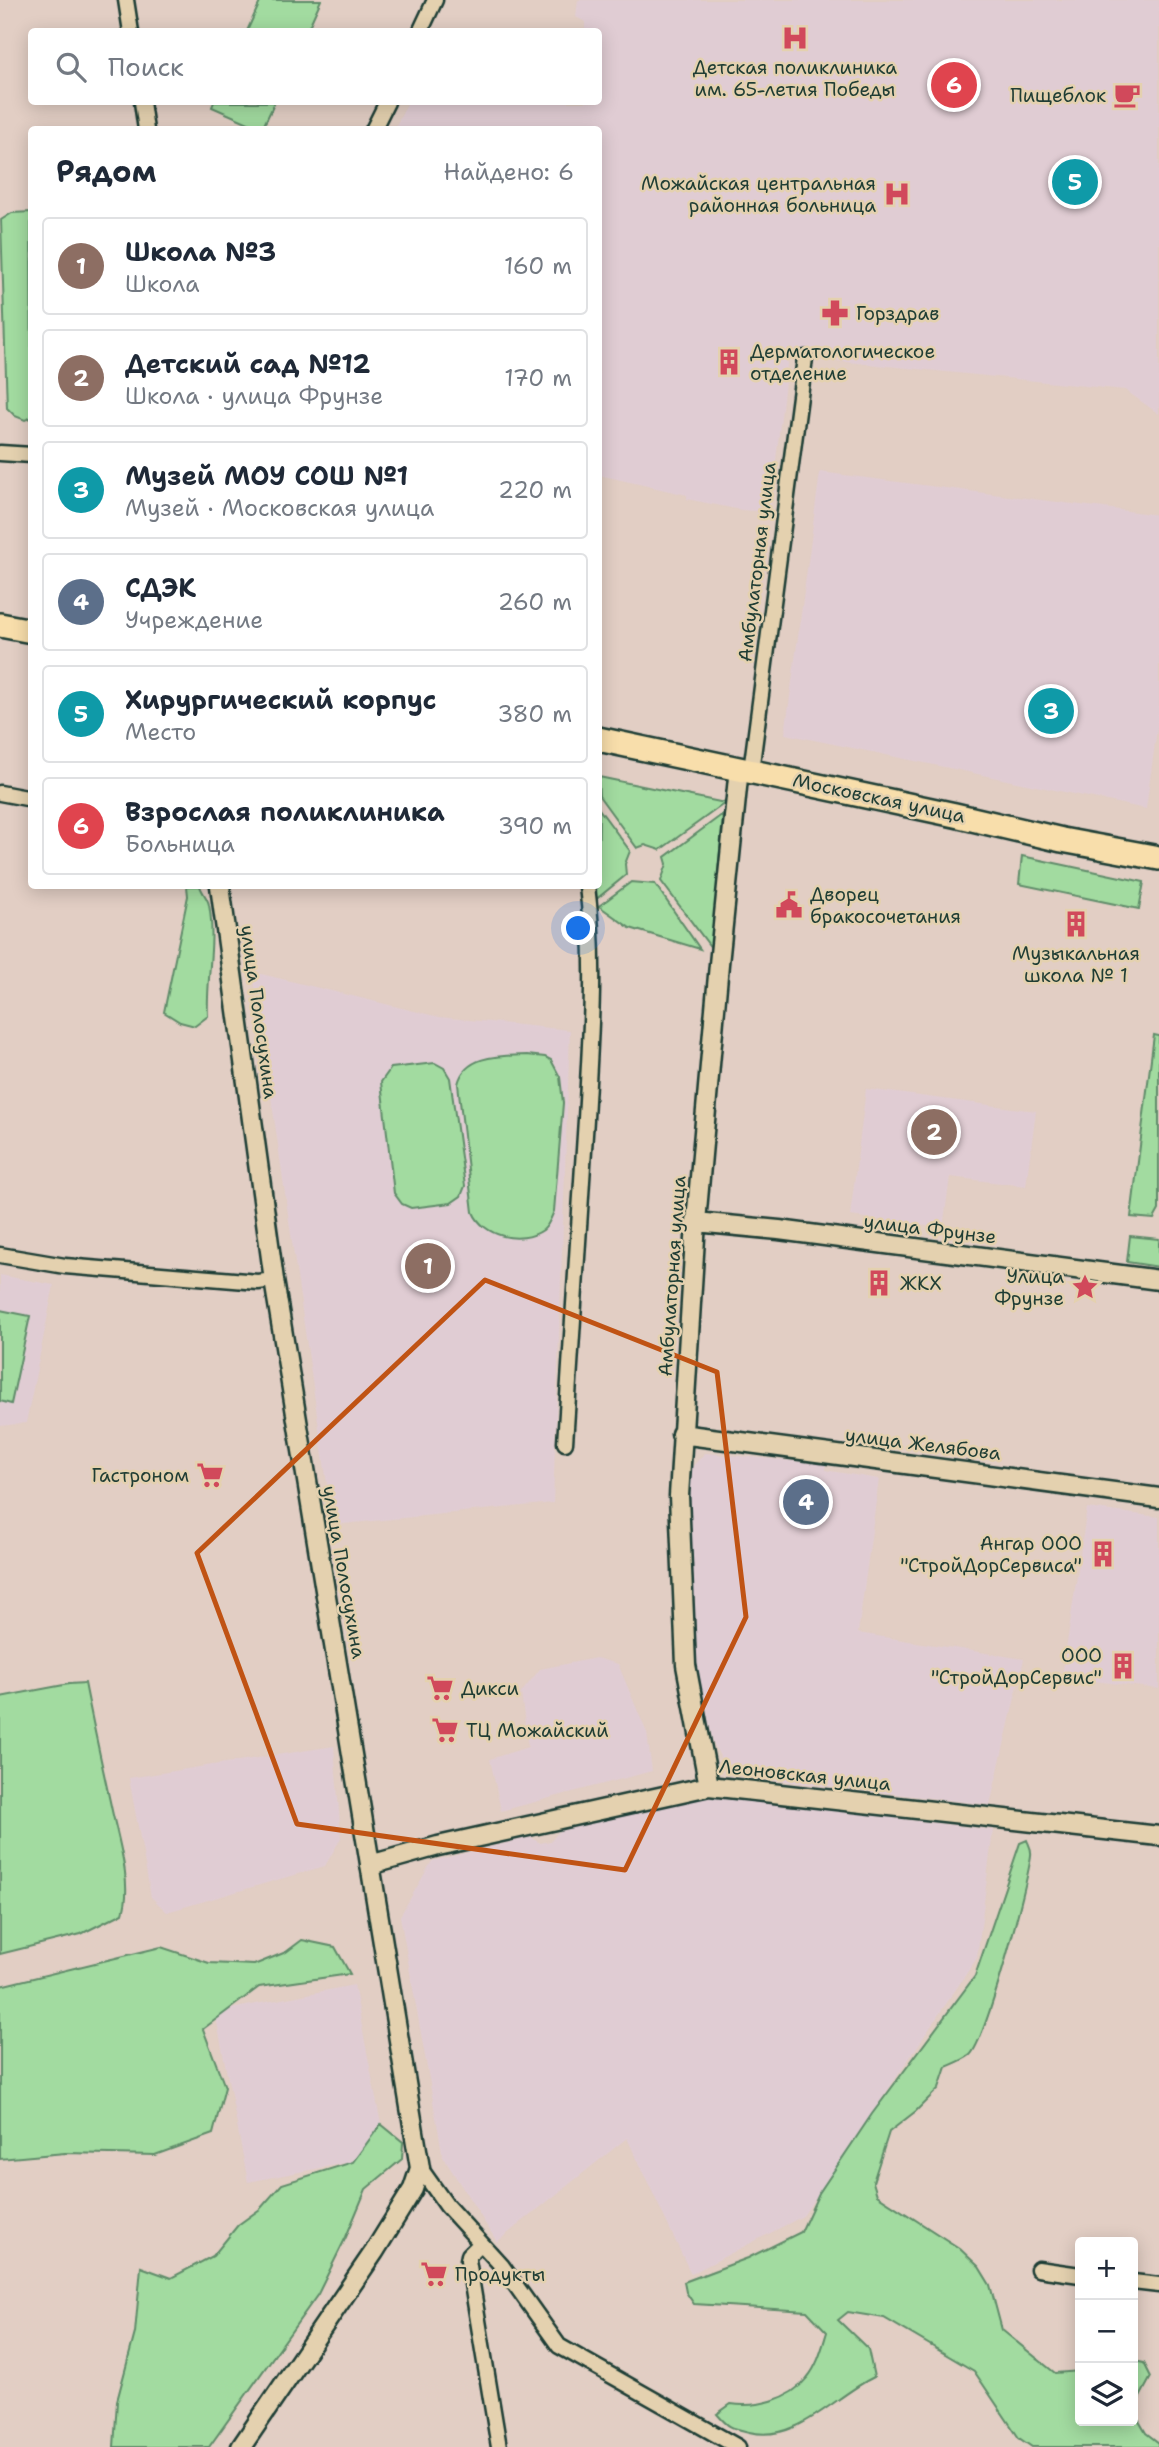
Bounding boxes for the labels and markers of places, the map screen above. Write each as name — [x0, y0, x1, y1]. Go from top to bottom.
hospital icon: Детская поликлиника им. 65-летия Победы — [780, 23, 810, 53]
place label: Детская поликлиника им. 65-летия Победы — [693, 55, 897, 102]
pin: 6 — [931, 59, 977, 111]
cafe icon: Пищеблок — [1112, 80, 1142, 110]
place label: Пищеблок — [1010, 83, 1106, 108]
pin: 5 — [1052, 156, 1098, 208]
place label: Можайская центральная районная больница — [641, 171, 876, 218]
hospital icon: Можайская центральная районная больница — [882, 179, 912, 209]
pharmacy icon: Горздрав — [820, 298, 850, 328]
place label: Горздрав — [856, 301, 939, 326]
place label: Дерматологическое отделение — [750, 339, 935, 386]
building icon: Дерматологическое отделение — [714, 347, 744, 377]
pin: 3 — [1028, 685, 1074, 737]
place label: Дворец бракосочетания — [810, 882, 961, 929]
public building icon: Дворец бракосочетания — [774, 890, 804, 920]
building icon: Музыкальная школа № 1 — [1061, 909, 1091, 939]
place label: Музыкальная школа № 1 — [1012, 941, 1140, 988]
pin: 2 — [911, 1106, 957, 1158]
pin: 1 — [405, 1240, 451, 1292]
place label: Улица Фрунзе — [994, 1264, 1064, 1311]
building icon: ЖКХ — [864, 1268, 894, 1298]
place label: ЖКХ — [900, 1271, 942, 1296]
place icon: Улица Фрунзе — [1070, 1272, 1100, 1302]
supermarket icon: Гастроном — [195, 1460, 225, 1490]
place label: Гастроном — [92, 1463, 189, 1488]
pin: 4 — [783, 1476, 829, 1528]
place label: Ангар ООО "СтройДорСервиса" — [900, 1531, 1082, 1578]
building icon: Ангар ООО "СтройДорСервиса" — [1088, 1539, 1118, 1569]
place label: ООО "СтройДорСервис" — [931, 1643, 1102, 1690]
building icon: ООО "СтройДорСервис" — [1108, 1651, 1138, 1681]
supermarket icon: Дикси — [425, 1673, 455, 1703]
place label: Дикси — [461, 1676, 519, 1701]
supermarket icon: ТЦ Можайский — [430, 1715, 460, 1745]
place label: ТЦ Можайский — [466, 1718, 609, 1743]
supermarket icon: Продукты — [419, 2259, 449, 2289]
place label: Продукты — [455, 2262, 545, 2287]

